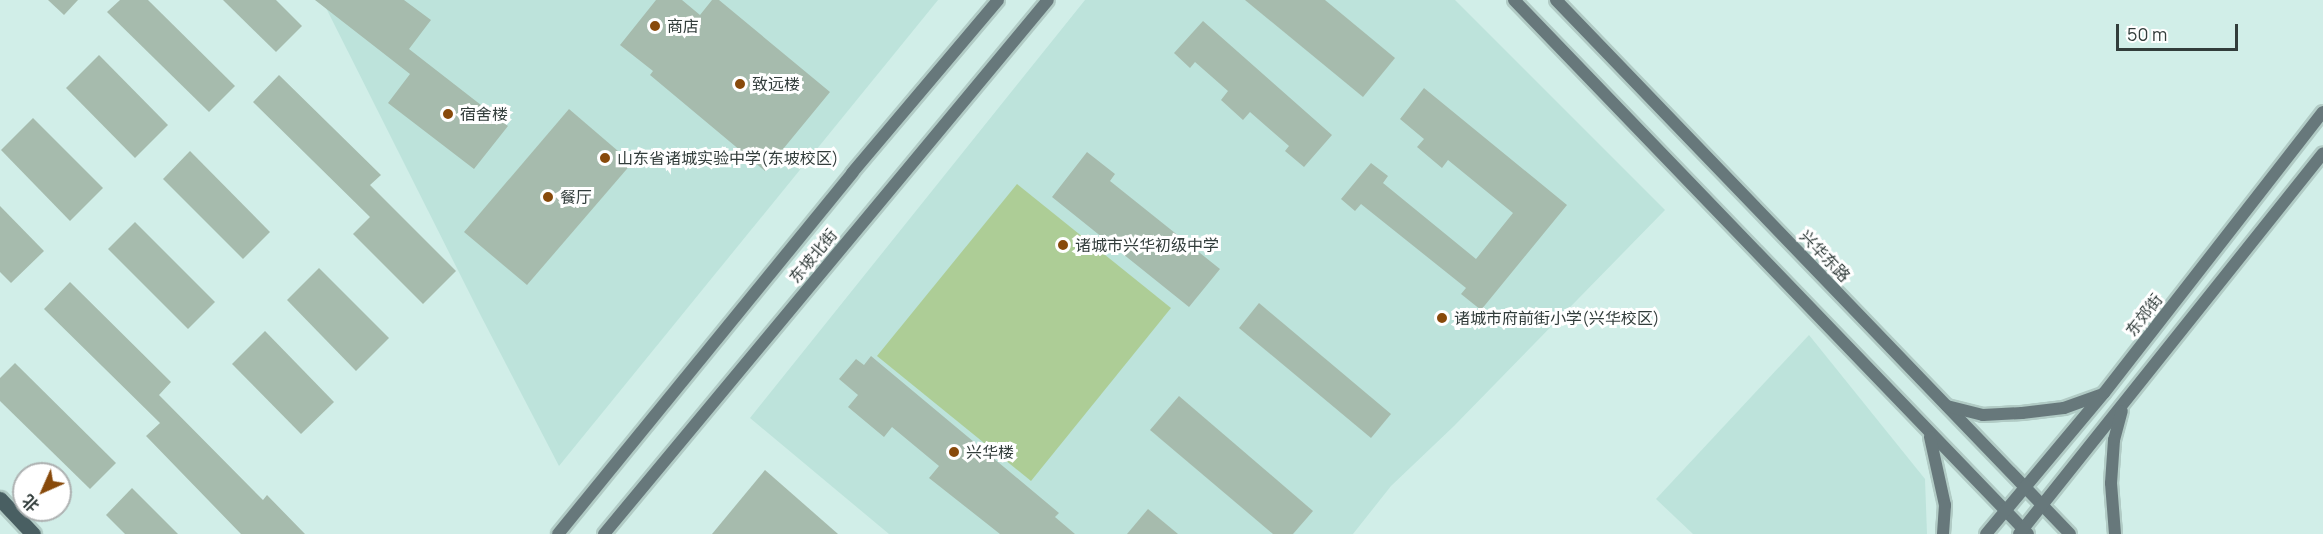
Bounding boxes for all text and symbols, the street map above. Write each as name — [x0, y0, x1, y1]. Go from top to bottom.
scale bar — [2119, 12, 2240, 50]
place label: 商店 — [667, 16, 699, 36]
marker: 商店 — [648, 19, 662, 33]
text: 50 m — [2127, 22, 2167, 46]
place label: 致远楼 — [752, 74, 800, 94]
marker: 致远楼 — [733, 77, 747, 91]
place label: 宿舍楼 — [460, 104, 508, 124]
marker: 宿舍楼 — [441, 107, 455, 121]
place label: 山东省诸城实验中学(东坡校区) — [617, 148, 839, 168]
marker: 山东省诸城实验中学(东坡校区) — [598, 151, 612, 165]
place label: 餐厅 — [560, 187, 592, 207]
marker: 餐厅 — [541, 190, 555, 204]
street label: 东坡北街 — [785, 225, 841, 287]
street label: 兴华东路 — [1796, 226, 1854, 286]
place label: 诸城市兴华初级中学 — [1075, 235, 1219, 255]
marker: 诸城市兴华初级中学 — [1056, 238, 1070, 252]
street label: 东郊街 — [2122, 290, 2166, 340]
place label: 诸城市府前街小学(兴华校区) — [1454, 308, 1660, 328]
marker: 诸城市府前街小学(兴华校区) — [1435, 311, 1449, 325]
place label: 兴华楼 — [966, 442, 1014, 462]
marker: 兴华楼 — [947, 445, 961, 459]
north arrow — [12, 462, 72, 522]
text: 北 — [17, 490, 44, 517]

